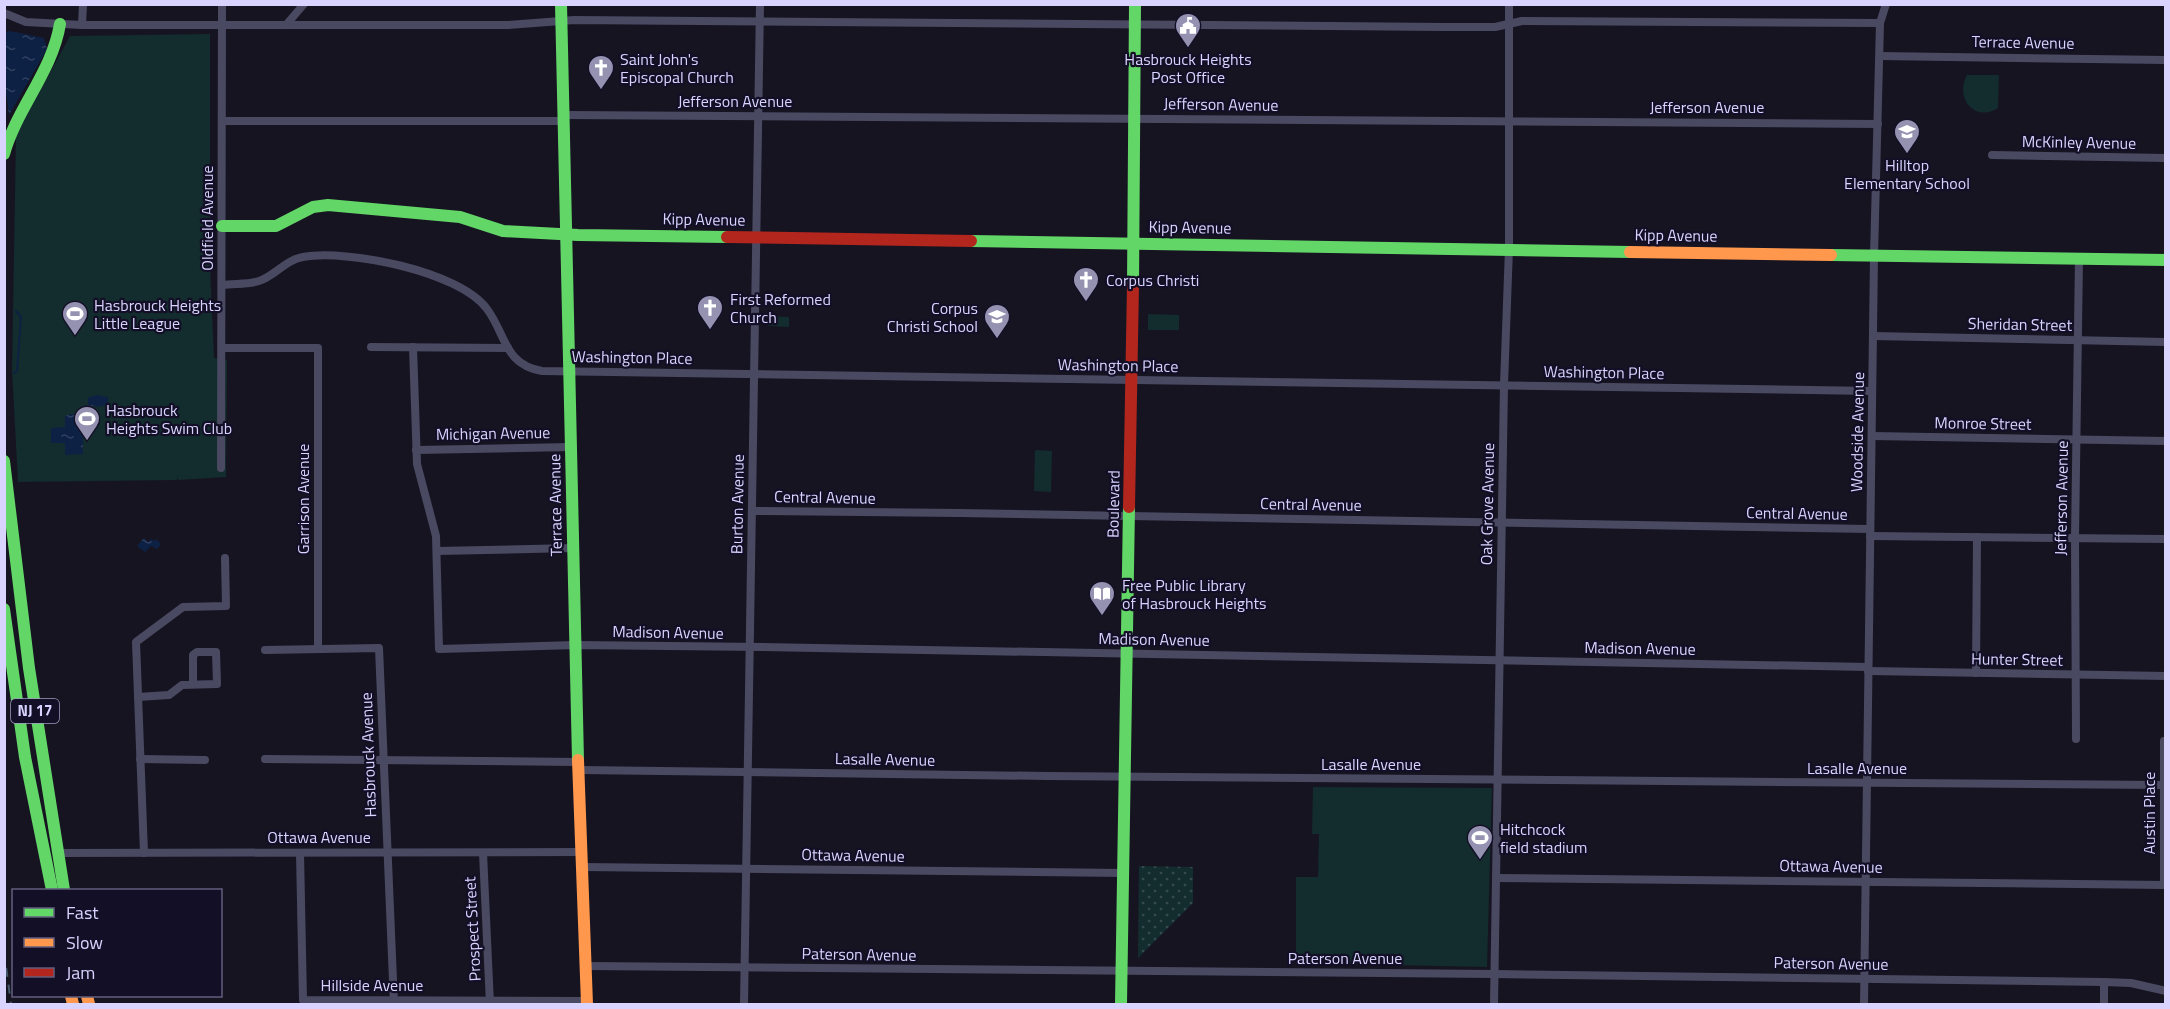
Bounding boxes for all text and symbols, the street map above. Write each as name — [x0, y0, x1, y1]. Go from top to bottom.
public building icon: Hasbrouck Heights Post Office — [1173, 11, 1203, 49]
street label: Terrace Avenue — [1971, 29, 2075, 55]
place label: Saint John's Episcopal Church — [620, 47, 734, 89]
place label: Hasbrouck Heights Post Office — [1124, 47, 1252, 89]
church icon: Saint John's Episcopal Church — [586, 53, 616, 91]
street label: Jefferson Avenue — [678, 89, 792, 113]
street label: Jefferson Avenue — [1163, 91, 1279, 117]
street label: Jefferson Avenue — [1650, 95, 1764, 119]
school or university icon: Hilltop Elementary School — [1892, 117, 1922, 155]
street label: McKinley Avenue — [2022, 129, 2136, 155]
place label: Hilltop Elementary School — [1844, 153, 1970, 195]
street label: Oldfield Avenue — [195, 165, 219, 271]
street label: Kipp Avenue — [662, 206, 746, 232]
street label: Kipp Avenue — [1148, 214, 1232, 240]
street label: Kipp Avenue — [1634, 222, 1718, 248]
church icon: Corpus Christi — [1071, 265, 1101, 303]
place label: Corpus Christi — [1106, 268, 1199, 292]
place label: First Reformed Church — [730, 287, 831, 329]
place label: Hasbrouck Heights Little League — [94, 293, 221, 335]
church icon: First Reformed Church — [695, 293, 725, 331]
place label: Corpus Christi School — [887, 296, 978, 338]
sports icon: Hasbrouck Heights Little League — [60, 299, 90, 337]
school or university icon: Corpus Christi School — [982, 302, 1012, 340]
street label: Sheridan Street — [1968, 311, 2073, 337]
street label: Washington Place — [571, 344, 693, 370]
street label: Washington Place — [1057, 352, 1179, 378]
street label: Washington Place — [1543, 359, 1665, 385]
street label: Woodside Avenue — [1844, 372, 1870, 492]
place label: Hasbrouck Heights Swim Club — [106, 398, 232, 440]
sports icon: Hasbrouck Heights Swim Club — [72, 404, 102, 442]
street label: Monroe Street — [1934, 410, 2032, 436]
street label: Michigan Avenue — [436, 420, 550, 446]
street label: Jefferson Avenue — [2048, 440, 2074, 556]
street label: Oak Grove Avenue — [1474, 443, 1500, 565]
street label: Garrison Avenue — [291, 444, 315, 554]
street label: Terrace Avenue — [542, 453, 568, 557]
street label: Burton Avenue — [724, 454, 750, 554]
street label: Boulevard — [1100, 470, 1126, 538]
street label: Central Avenue — [774, 484, 876, 510]
street label: Central Avenue — [1260, 491, 1362, 517]
street label: Central Avenue — [1746, 500, 1848, 526]
place label: Free Public Library of Hasbrouck Heights — [1122, 573, 1267, 615]
library icon: Free Public Library of Hasbrouck Heights — [1087, 579, 1117, 617]
street label: Madison Avenue — [612, 619, 724, 645]
street label: Madison Avenue — [1098, 626, 1210, 652]
street label: Madison Avenue — [1584, 635, 1696, 661]
street label: Hunter Street — [1971, 646, 2064, 672]
street label: Hasbrouck Avenue — [354, 692, 382, 818]
road number: NJ 17 — [11, 699, 59, 723]
street label: Lasalle Avenue — [835, 746, 935, 772]
street label: Lasalle Avenue — [1321, 752, 1421, 776]
street label: Lasalle Avenue — [1807, 756, 1907, 780]
street label: Austin Place — [2137, 772, 2161, 854]
place label: Hitchcock field stadium — [1500, 817, 1587, 859]
sports icon: Hitchcock field stadium — [1465, 823, 1495, 861]
street label: Ottawa Avenue — [267, 825, 371, 849]
street label: Ottawa Avenue — [801, 842, 905, 868]
street label: Ottawa Avenue — [1779, 853, 1883, 879]
street label: Prospect Street — [457, 876, 487, 982]
legend — [12, 889, 222, 997]
text: Fast — [66, 899, 99, 926]
text: Slow — [66, 929, 103, 956]
street label: Paterson Avenue — [801, 941, 917, 967]
street label: Paterson Avenue — [1288, 946, 1402, 970]
street label: Paterson Avenue — [1773, 950, 1889, 976]
text: Jam — [66, 959, 95, 986]
street label: Hillside Avenue — [321, 973, 423, 997]

